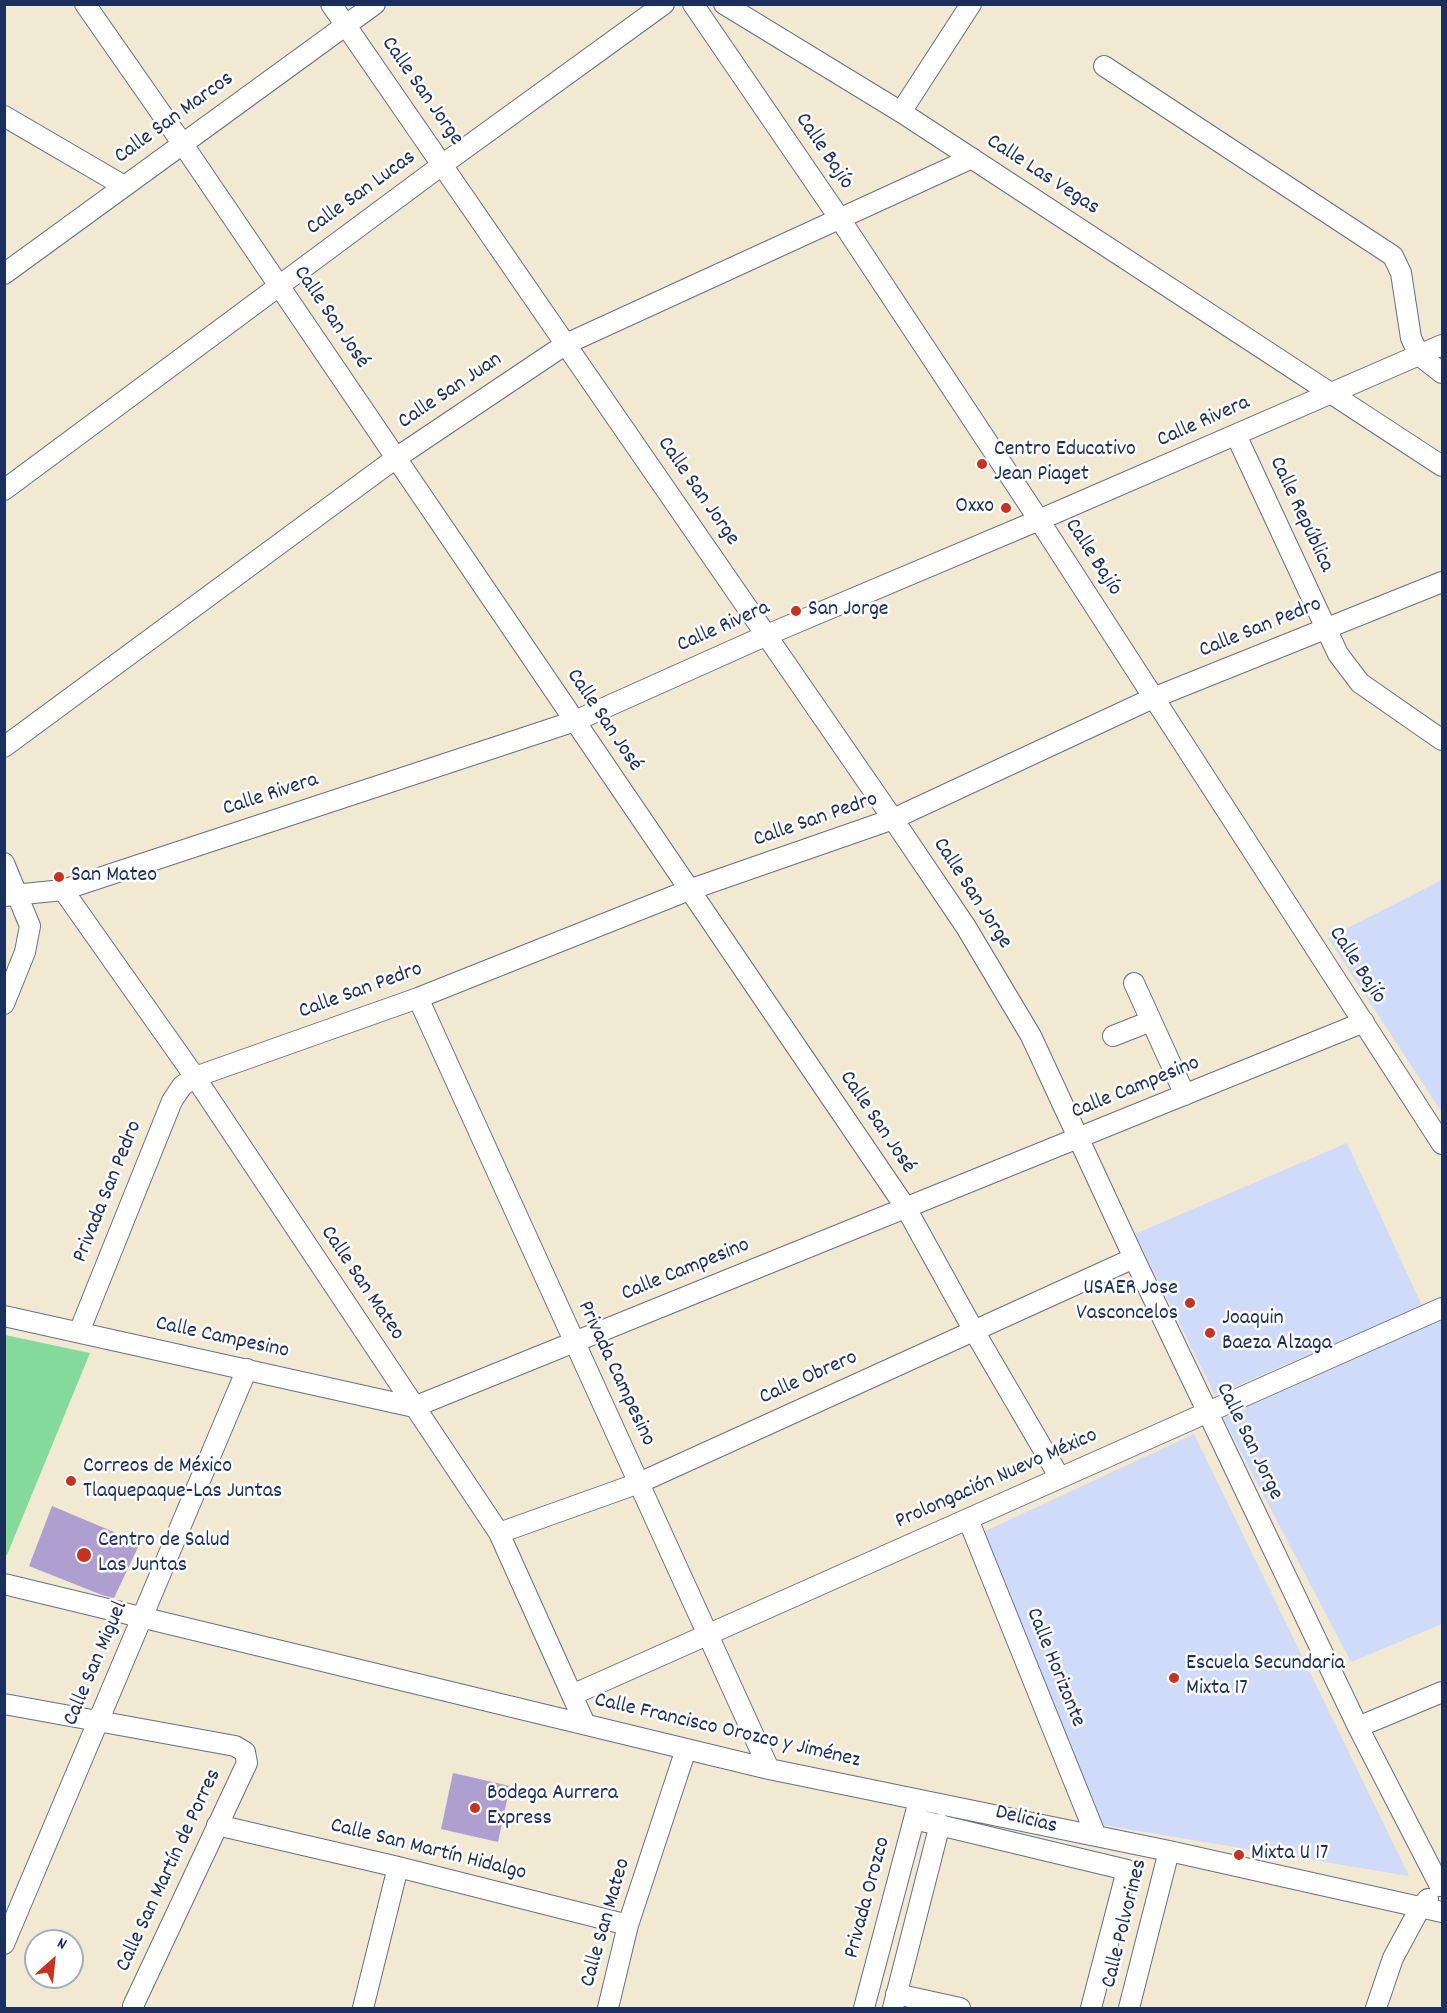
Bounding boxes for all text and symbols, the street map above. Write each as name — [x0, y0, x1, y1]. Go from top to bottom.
street label: Calle San Jorge — [374, 32, 468, 152]
street label: Calle San Marcos — [110, 67, 240, 171]
street label: Calle Bajío — [788, 109, 858, 195]
street label: Calle Las Vegas — [981, 130, 1103, 222]
street label: Calle San Lucas — [302, 146, 422, 242]
street label: Calle San José — [286, 262, 374, 374]
street label: Calle San Juan — [394, 348, 508, 436]
street label: Calle Rivera — [1154, 391, 1254, 455]
street label: Calle San Jorge — [650, 432, 744, 552]
place label: Centro Educativo Jean Piaget — [994, 438, 1136, 490]
street label: Calle República — [1262, 453, 1338, 577]
marker: Centro Educativo Jean Piaget — [975, 457, 989, 471]
place label: Oxxo — [955, 495, 994, 521]
marker: Oxxo — [999, 501, 1013, 515]
street label: Calle Bajío — [1057, 514, 1127, 602]
street label: Calle San Pedro — [1196, 592, 1326, 666]
street label: Calle Rivera — [674, 596, 774, 660]
place label: San Jorge — [808, 598, 888, 624]
marker: San Jorge — [789, 604, 803, 618]
street label: Calle San José — [559, 665, 647, 777]
street label: Calle Rivera — [220, 768, 322, 824]
street label: Calle San Pedro — [750, 787, 882, 855]
street label: Calle San Jorge — [925, 834, 1017, 954]
place label: San Mateo — [71, 864, 157, 890]
marker: San Mateo — [52, 870, 66, 884]
street label: Calle Bajío — [1321, 922, 1391, 1010]
street label: Calle San Pedro — [296, 957, 426, 1027]
street label: Calle Campesino — [1068, 1051, 1204, 1127]
street label: Calle San José — [832, 1067, 920, 1179]
street label: Privada San Pedro — [69, 1117, 149, 1267]
street label: Calle San Mateo — [313, 1222, 409, 1346]
street label: Calle Campesino — [618, 1233, 754, 1309]
place label: USAER Jose Vasconcelos — [1076, 1277, 1178, 1328]
marker: USAER Jose Vasconcelos — [1183, 1296, 1197, 1310]
street label: Privada Campesino — [570, 1297, 660, 1451]
place label: Joaquin Baeza Alzaga — [1222, 1307, 1332, 1358]
street label: Calle Campesino — [153, 1312, 291, 1366]
marker: Joaquin Baeza Alzaga — [1203, 1326, 1217, 1340]
street label: Calle Obrero — [756, 1346, 862, 1412]
street label: Calle San Jorge — [1208, 1379, 1288, 1505]
street label: Prolongación Nuevo México — [892, 1424, 1102, 1536]
place label: Correos de México Tlaquepaque-Las Juntas — [83, 1455, 282, 1506]
marker: Correos de México Tlaquepaque-Las Juntas — [64, 1474, 78, 1488]
place label: Centro de Salud Las Juntas — [98, 1529, 230, 1580]
marker: Centro de Salud Las Juntas — [75, 1546, 93, 1564]
street label: Calle San Miguel — [59, 1598, 135, 1730]
street label: Calle Horizonte — [1018, 1605, 1090, 1731]
place label: Escuela Secundaria Mixta 17 — [1186, 1652, 1345, 1704]
marker: Escuela Secundaria Mixta 17 — [1167, 1671, 1181, 1685]
street label: Calle Francisco Orozco y Jiménez — [592, 1689, 862, 1775]
street label: Calle San Martín de Porres — [111, 1766, 229, 1976]
place label: Bodega Aurrera Express — [487, 1782, 618, 1834]
marker: Bodega Aurrera Express — [468, 1801, 482, 1815]
street label: Delicias — [992, 1801, 1060, 1841]
street label: Calle San Martín Hidalgo — [327, 1814, 529, 1888]
street label: Privada Orozco — [840, 1834, 898, 1962]
place label: Mixta U 17 — [1251, 1842, 1328, 1868]
marker: Mixta U 17 — [1232, 1848, 1246, 1862]
street label: Calle San Mateo — [576, 1856, 638, 1990]
street label: Calle Polvorines — [1097, 1857, 1155, 1991]
north arrow — [24, 1929, 84, 1989]
text: N — [53, 1932, 70, 1956]

